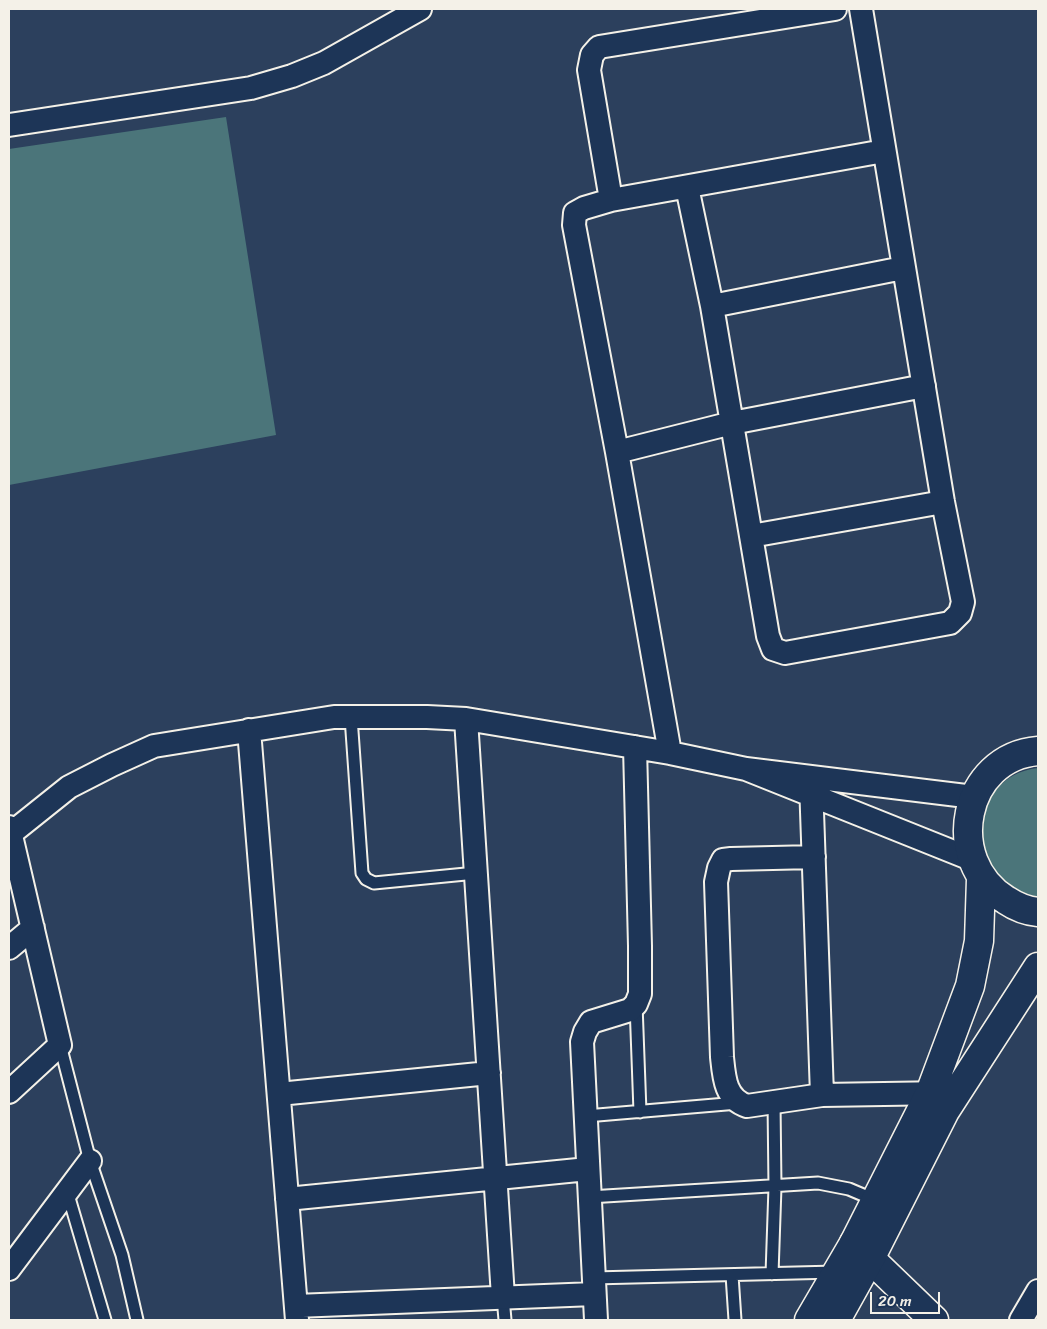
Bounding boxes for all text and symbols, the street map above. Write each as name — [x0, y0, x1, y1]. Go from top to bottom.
scale bar — [872, 1282, 942, 1314]
text: 20 m — [878, 1288, 912, 1314]

